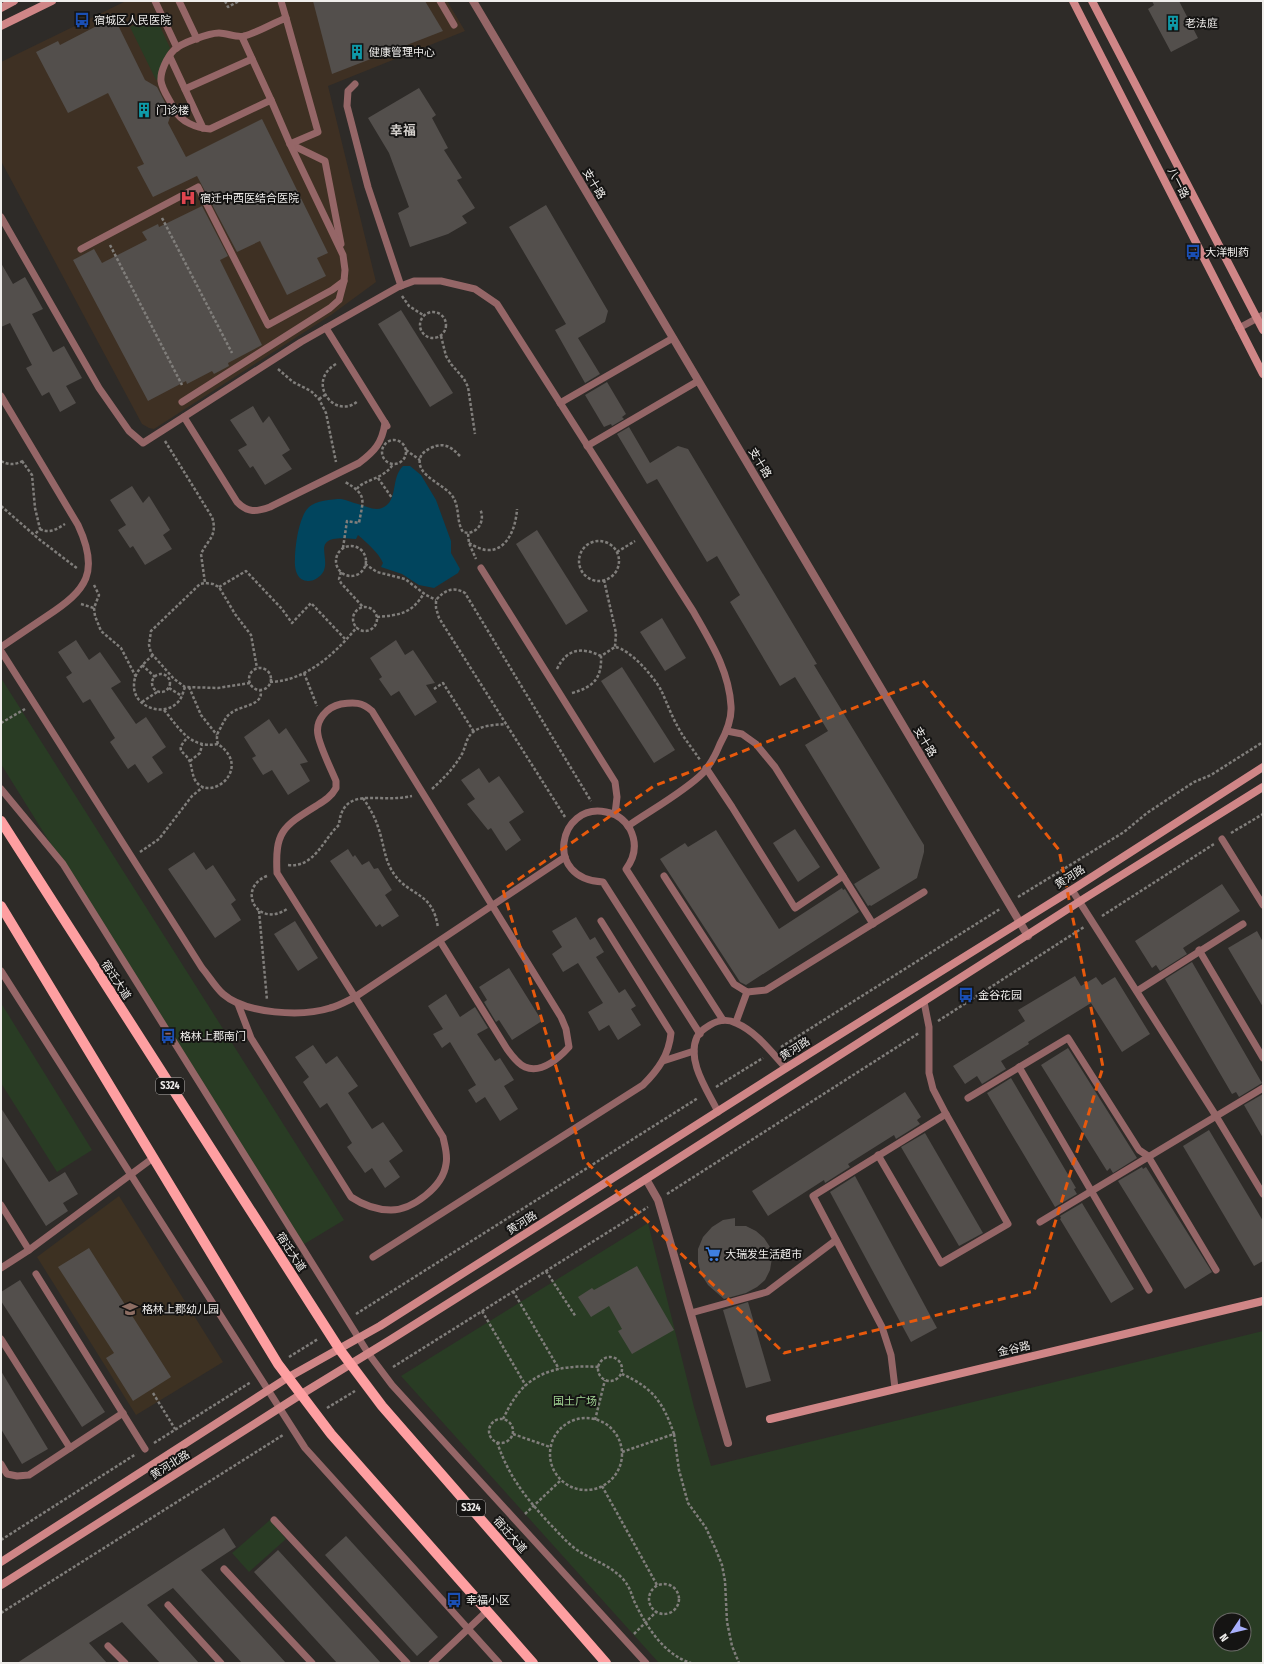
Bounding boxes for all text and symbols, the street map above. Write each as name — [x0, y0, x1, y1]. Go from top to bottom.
bus stop icon: 宿城区人民医院 — [73, 11, 91, 29]
place label: 宿城区人民医院 — [94, 14, 171, 27]
building icon: 老法庭 — [1164, 14, 1182, 32]
place label: 老法庭 — [1185, 17, 1218, 30]
building icon: 健康管理中心 — [348, 43, 366, 61]
place label: 健康管理中心 — [369, 46, 435, 59]
building icon: 门诊楼 — [135, 101, 153, 119]
place label: 门诊楼 — [156, 104, 189, 117]
district label: 幸福 — [390, 123, 416, 138]
street label: 八一路 — [1165, 165, 1191, 201]
street label: 支十路 — [580, 167, 608, 201]
hospital icon: 宿迁中西医结合医院 — [179, 189, 197, 207]
place label: 宿迁中西医结合医院 — [200, 192, 299, 205]
bus stop icon: 大洋制药 — [1184, 243, 1202, 261]
place label: 大洋制药 — [1205, 246, 1249, 259]
street label: 支十路 — [746, 446, 774, 480]
street label: 支十路 — [911, 725, 939, 759]
street label: 黄河路 — [1053, 863, 1087, 891]
street label: 宿迁大道 — [99, 958, 133, 1002]
bus stop icon: 金谷花园 — [957, 986, 975, 1004]
place label: 金谷花园 — [978, 989, 1022, 1002]
bus stop icon: 格林上郡南门 — [159, 1027, 177, 1045]
place label: 格林上郡南门 — [180, 1030, 246, 1043]
street label: 黄河路 — [778, 1035, 812, 1063]
road number: S324 — [156, 1078, 184, 1094]
street label: 黄河路 — [505, 1209, 539, 1237]
street label: 宿迁大道 — [274, 1230, 308, 1274]
supermarket icon: 大瑞发生活超市 — [704, 1245, 722, 1263]
place label: 大瑞发生活超市 — [725, 1248, 802, 1261]
school or university icon: 格林上郡幼儿园 — [121, 1300, 139, 1318]
place label: 格林上郡幼儿园 — [142, 1303, 219, 1316]
street label: 金谷路 — [996, 1339, 1032, 1359]
park label: 国土广场 — [553, 1395, 597, 1408]
street label: 黄河北路 — [148, 1448, 192, 1482]
road number: S324 — [457, 1500, 485, 1516]
street label: 宿迁大道 — [491, 1514, 529, 1556]
bus stop icon: 幸福小区 — [445, 1591, 463, 1609]
place label: 幸福小区 — [466, 1594, 510, 1607]
north arrow — [1212, 1612, 1252, 1652]
text: N — [1217, 1631, 1231, 1644]

